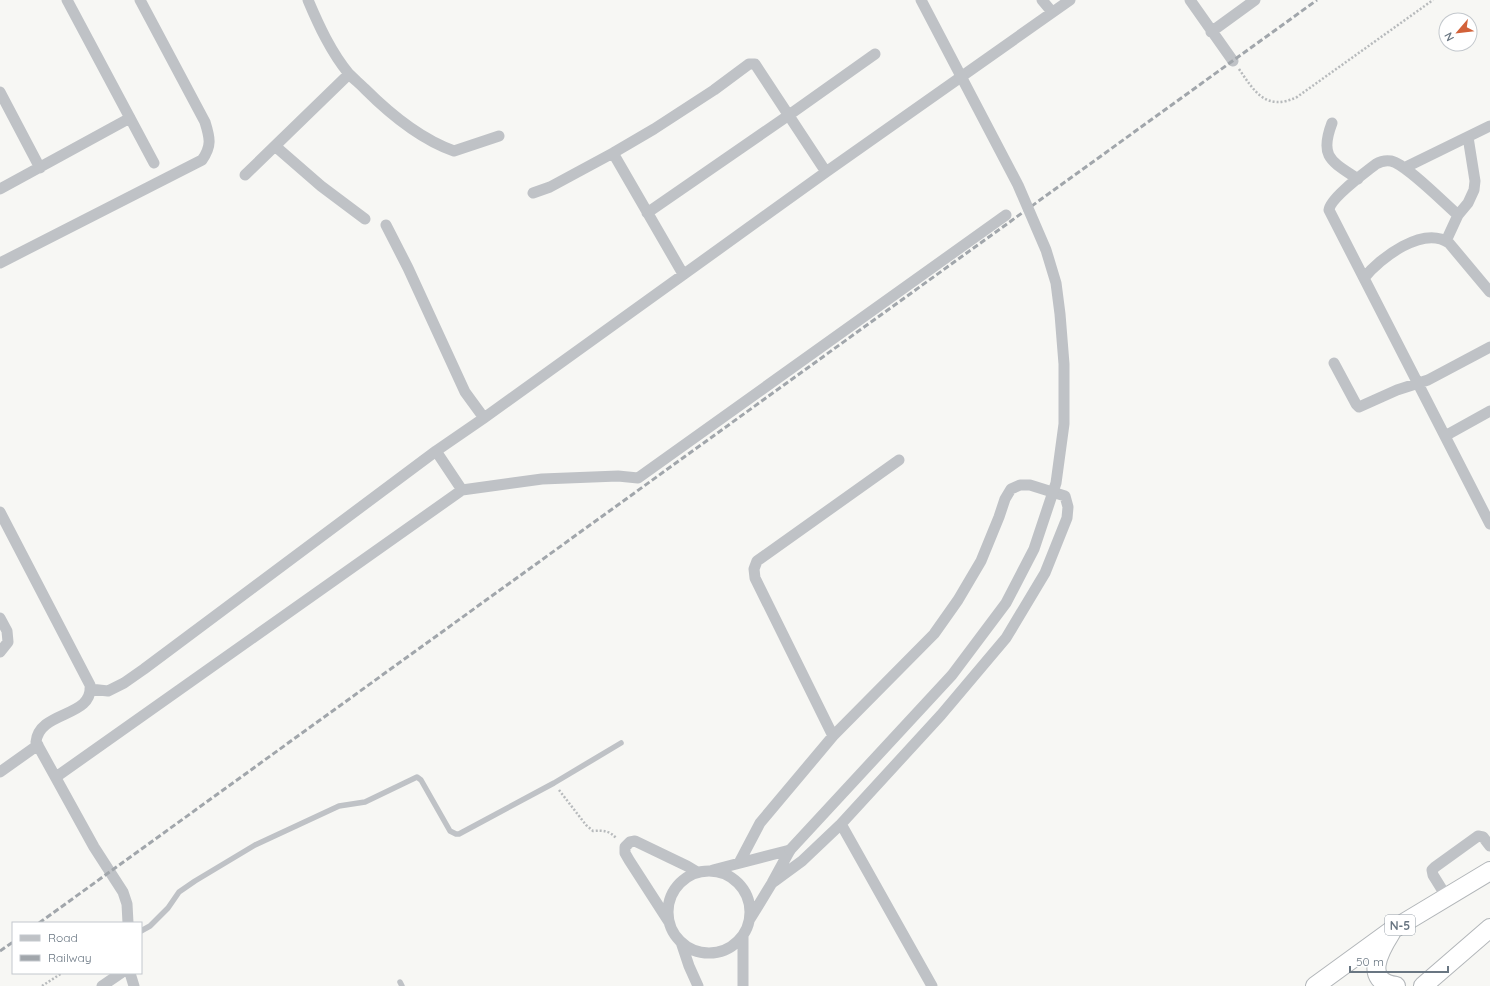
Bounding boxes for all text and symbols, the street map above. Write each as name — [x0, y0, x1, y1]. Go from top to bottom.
north arrow — [1438, 12, 1478, 52]
text: N — [1441, 30, 1457, 44]
road number: N-5 — [1385, 915, 1415, 935]
legend — [12, 922, 142, 974]
text: Road — [48, 930, 78, 945]
scale bar — [1350, 948, 1448, 974]
text: Railway — [48, 950, 92, 965]
text: 50 m — [1356, 954, 1384, 969]

